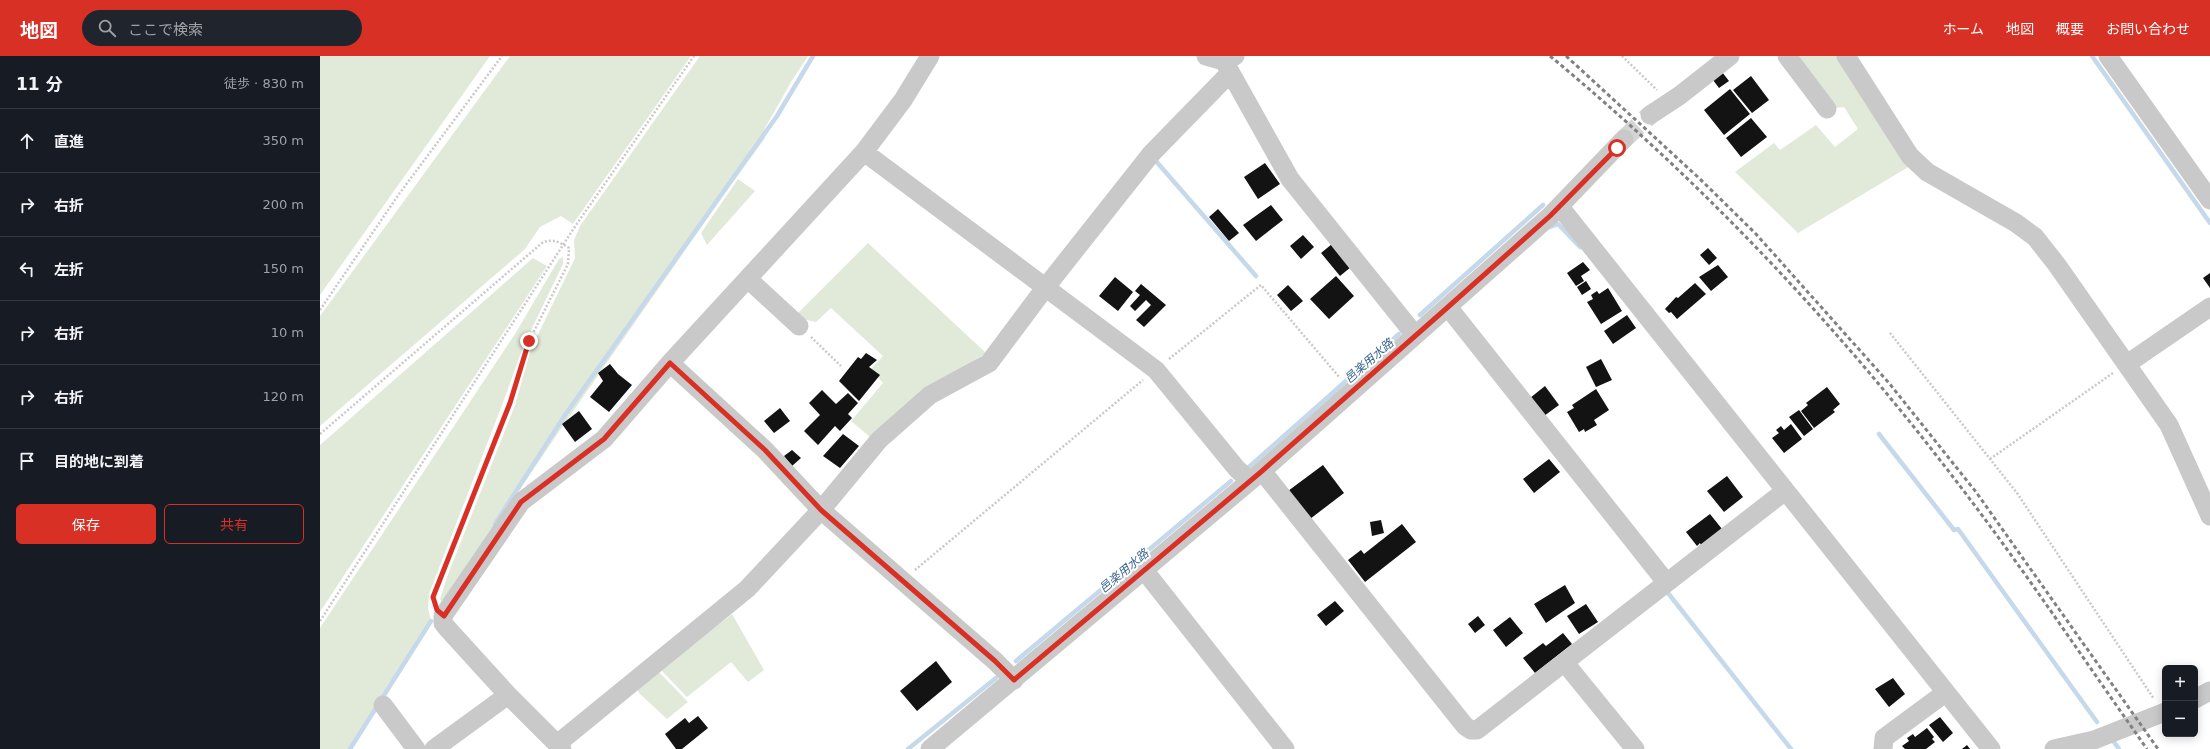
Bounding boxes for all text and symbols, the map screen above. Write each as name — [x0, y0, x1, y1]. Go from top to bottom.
search box — [82, 10, 362, 46]
icon: search — [96, 17, 118, 39]
text: 地図 — [20, 19, 58, 41]
text: ここで検索 — [128, 21, 203, 39]
text: ホーム — [1942, 21, 1984, 37]
text: 地図 — [2006, 21, 2034, 37]
text: 概要 — [2056, 21, 2084, 37]
text: お問い合わせ — [2106, 21, 2190, 37]
text: 11 分 — [16, 74, 63, 94]
text: 徒歩 · 830 m — [224, 76, 304, 91]
icon: ahead — [16, 130, 38, 152]
text: 直進 — [54, 133, 84, 151]
text: 350 m — [262, 133, 304, 148]
route start — [1608, 139, 1626, 157]
icon: right — [16, 194, 38, 216]
text: 右折 — [54, 197, 84, 215]
text: 200 m — [262, 197, 304, 212]
icon: left — [16, 258, 38, 280]
text: 左折 — [54, 261, 84, 279]
text: 150 m — [262, 261, 304, 276]
icon: right — [16, 322, 38, 344]
text: 右折 — [54, 325, 84, 343]
text: 10 m — [271, 325, 304, 340]
route end — [520, 332, 538, 350]
water label: 邑楽用水路 — [1342, 335, 1397, 386]
icon: right — [16, 386, 38, 408]
text: 右折 — [54, 389, 84, 407]
text: 120 m — [262, 389, 304, 404]
icon: arrive — [16, 450, 38, 472]
text: 目的地に到着 — [54, 453, 144, 471]
button: 保存 — [16, 504, 156, 544]
button: 共有 — [164, 504, 304, 544]
water label: 邑楽用水路 — [1097, 546, 1152, 596]
map controls — [2162, 665, 2198, 737]
button: + — [2162, 665, 2198, 701]
button: − — [2162, 701, 2198, 737]

